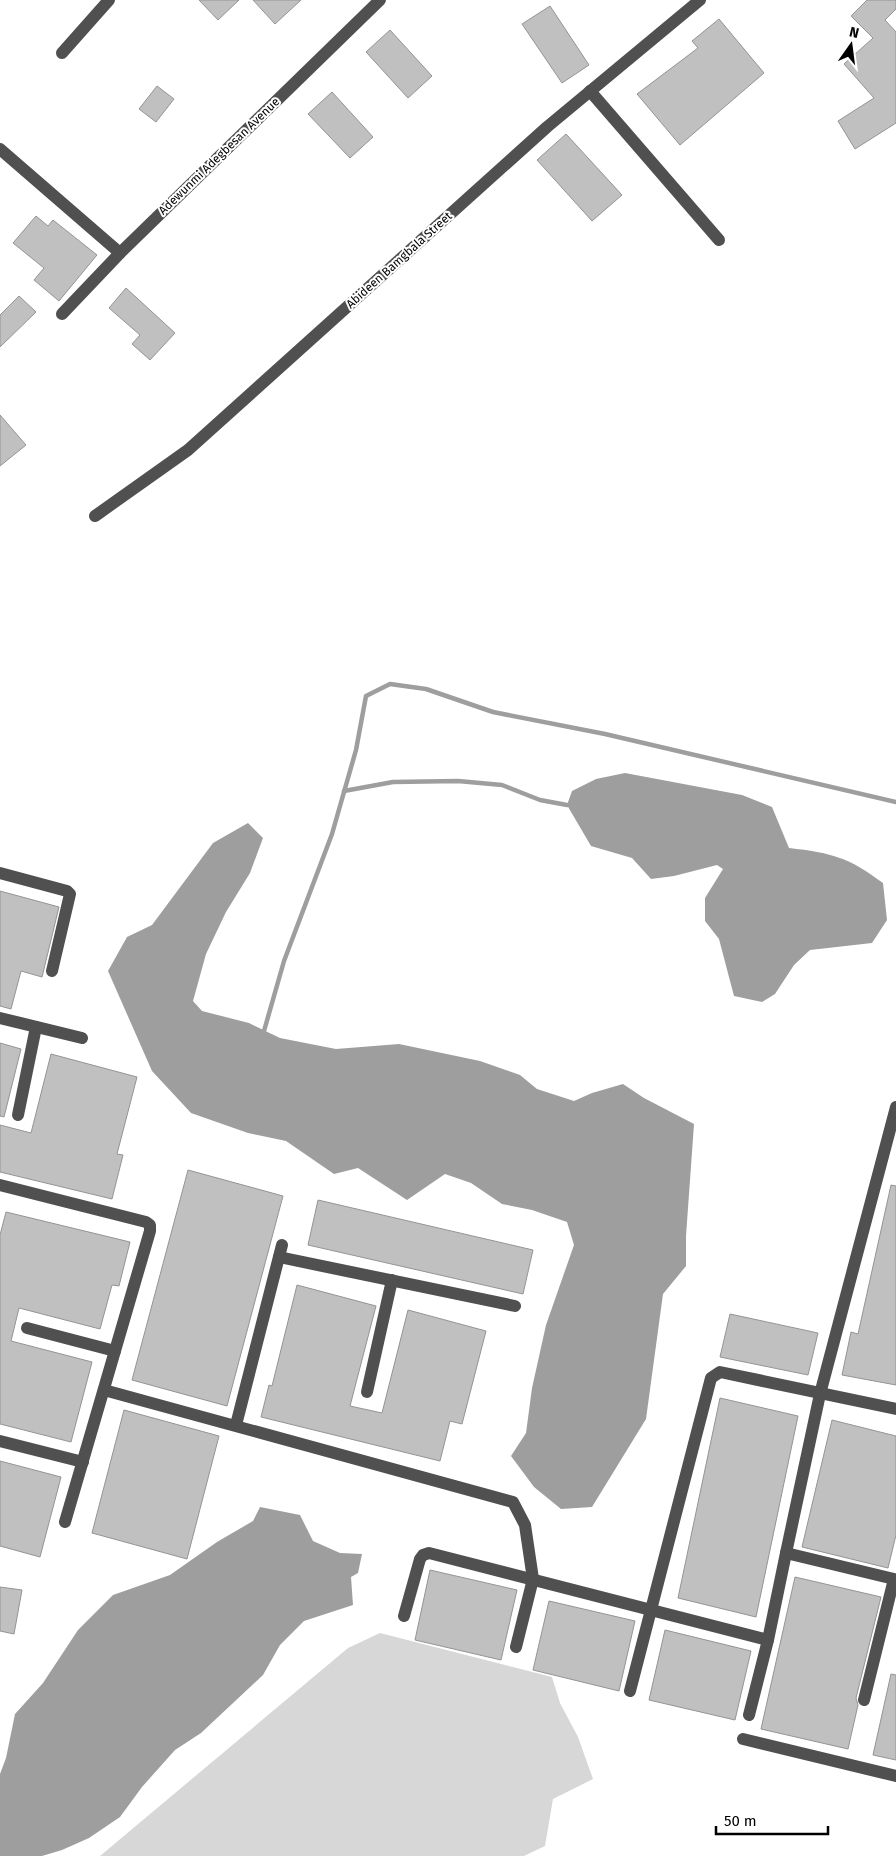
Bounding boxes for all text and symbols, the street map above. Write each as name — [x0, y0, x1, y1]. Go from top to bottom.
north arrow — [826, 20, 876, 70]
text: N — [847, 23, 861, 42]
street label: Adewunmi Adegbesan Avenue — [156, 94, 282, 218]
street label: Abideen Bamgbala Street — [343, 208, 455, 311]
scale bar — [716, 1804, 828, 1836]
text: 50 m — [724, 1812, 757, 1830]

